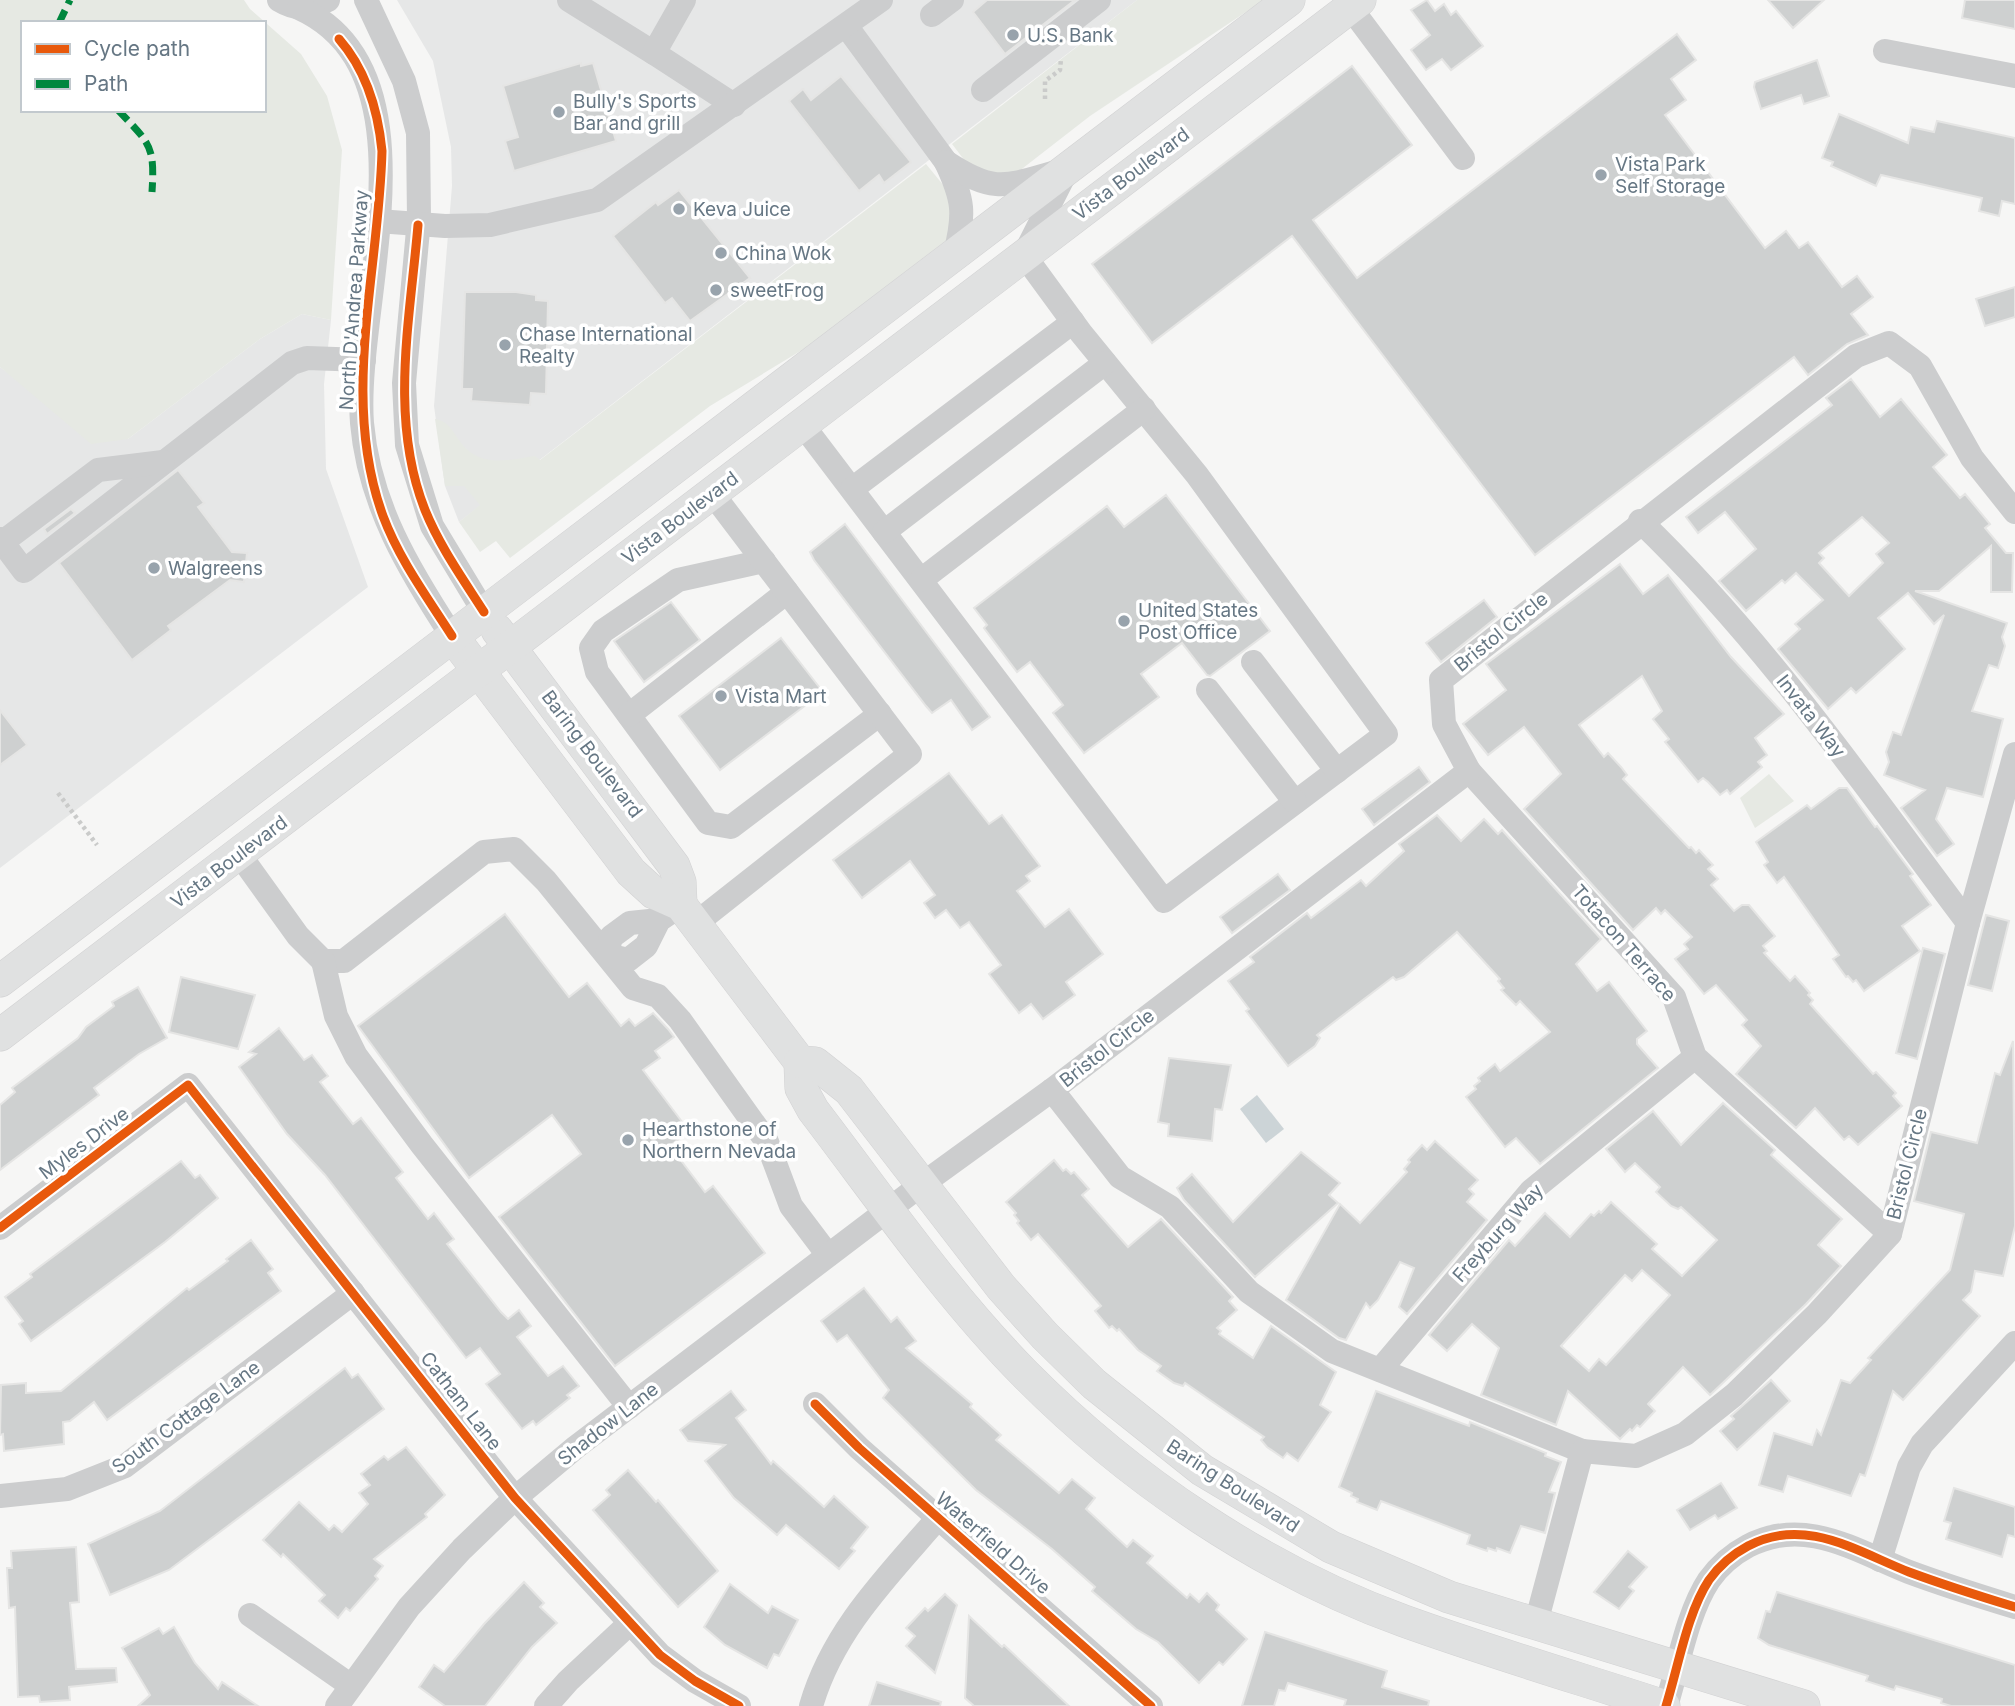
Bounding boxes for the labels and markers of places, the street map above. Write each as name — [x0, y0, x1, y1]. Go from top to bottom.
place label: U.S. Bank — [1027, 24, 1114, 47]
marker: U.S. Bank — [1005, 27, 1021, 43]
place label: Bully's Sports Bar and grill — [573, 90, 696, 135]
marker: Bully's Sports Bar and grill — [551, 104, 567, 120]
place label: Vista Park Self Storage — [1615, 153, 1725, 198]
marker: Vista Park Self Storage — [1593, 167, 1609, 183]
place label: Keva Juice — [693, 198, 791, 221]
marker: Keva Juice — [671, 201, 687, 217]
place label: China Wok — [735, 242, 832, 265]
marker: China Wok — [713, 245, 729, 261]
place label: sweetFrog — [730, 279, 824, 302]
marker: sweetFrog — [708, 282, 724, 298]
place label: Chase International Realty — [519, 323, 693, 368]
marker: Chase International Realty — [497, 337, 513, 353]
place label: Walgreens — [168, 557, 263, 580]
marker: Walgreens — [146, 560, 162, 576]
place label: United States Post Office — [1138, 599, 1258, 644]
marker: United States Post Office — [1116, 613, 1132, 629]
place label: Vista Mart — [735, 685, 827, 708]
marker: Vista Mart — [713, 688, 729, 704]
place label: Hearthstone of Northern Nevada — [642, 1118, 796, 1163]
marker: Hearthstone of Northern Nevada — [620, 1132, 636, 1148]

